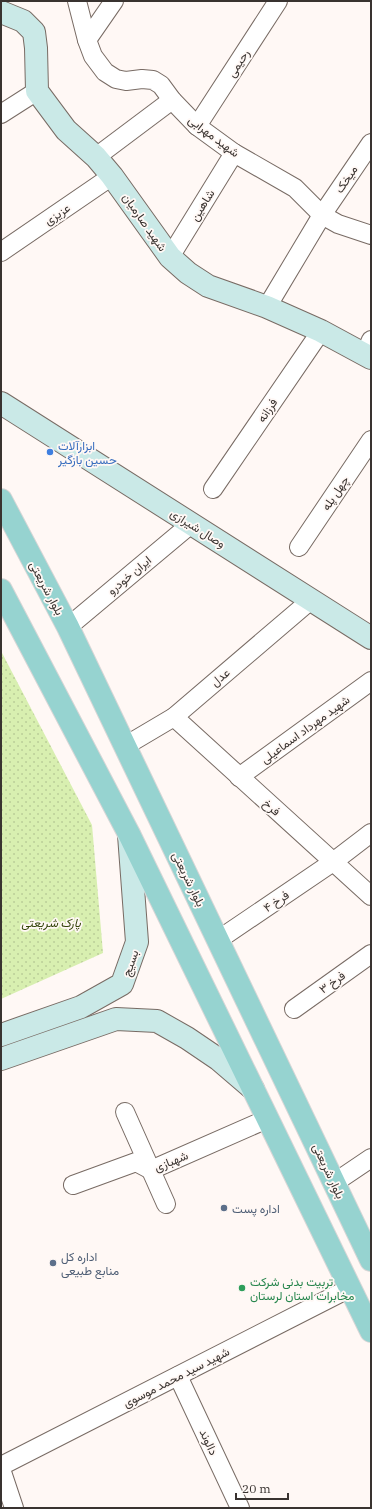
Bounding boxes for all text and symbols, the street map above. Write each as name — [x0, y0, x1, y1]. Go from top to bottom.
street label: رحیمی — [223, 46, 253, 80]
street label: شهید مهرابی — [185, 112, 243, 161]
street label: میخک — [331, 162, 361, 196]
street label: شاهين — [187, 186, 218, 224]
street label: شهید صارمیان — [119, 190, 170, 254]
street label: عزیزی — [41, 200, 73, 229]
street label: فرزانه — [254, 395, 281, 425]
place label: ابزارآلات حسین بازگیر — [57, 438, 117, 468]
marker: ابزارآلات حسین بازگیر — [45, 447, 55, 457]
street label: چهل پله — [318, 473, 353, 514]
street label: وصال شیرازی — [167, 505, 228, 552]
street label: ایران خودرو — [104, 552, 155, 598]
street label: بلوار شریعتی — [26, 558, 68, 618]
street label: عدل — [207, 665, 233, 690]
street label: شهید مهرداد اسماعیلی — [257, 692, 353, 767]
street label: فرخ — [259, 795, 284, 820]
street label: بلوار شریعتی — [168, 849, 209, 909]
street label: فرخ ۴ — [260, 887, 293, 917]
park label: پارک شریعتی — [21, 915, 81, 931]
street label: بسیج — [119, 948, 143, 979]
street label: فرخ ۳ — [316, 967, 349, 998]
street label: بلوار شریعتی — [309, 1141, 348, 1201]
street label: شهبازی — [152, 1147, 191, 1175]
place label: اداره پست — [232, 1201, 280, 1217]
marker: اداره پست — [219, 1203, 229, 1213]
place label: اداره کل منابع طبیعی — [61, 1249, 119, 1280]
marker: اداره کل منابع طبیعی — [48, 1258, 58, 1268]
place label: تربیت بدنی شرکت مخابرات استان لرستان — [250, 1274, 355, 1304]
marker: تربیت بدنی شرکت مخابرات استان لرستان — [237, 1283, 247, 1293]
street label: شهید سید محمد موسوی — [120, 1344, 232, 1411]
street label: دالوند — [196, 1427, 222, 1458]
scale bar — [236, 1475, 288, 1501]
text: 20 m — [242, 1481, 271, 1496]

